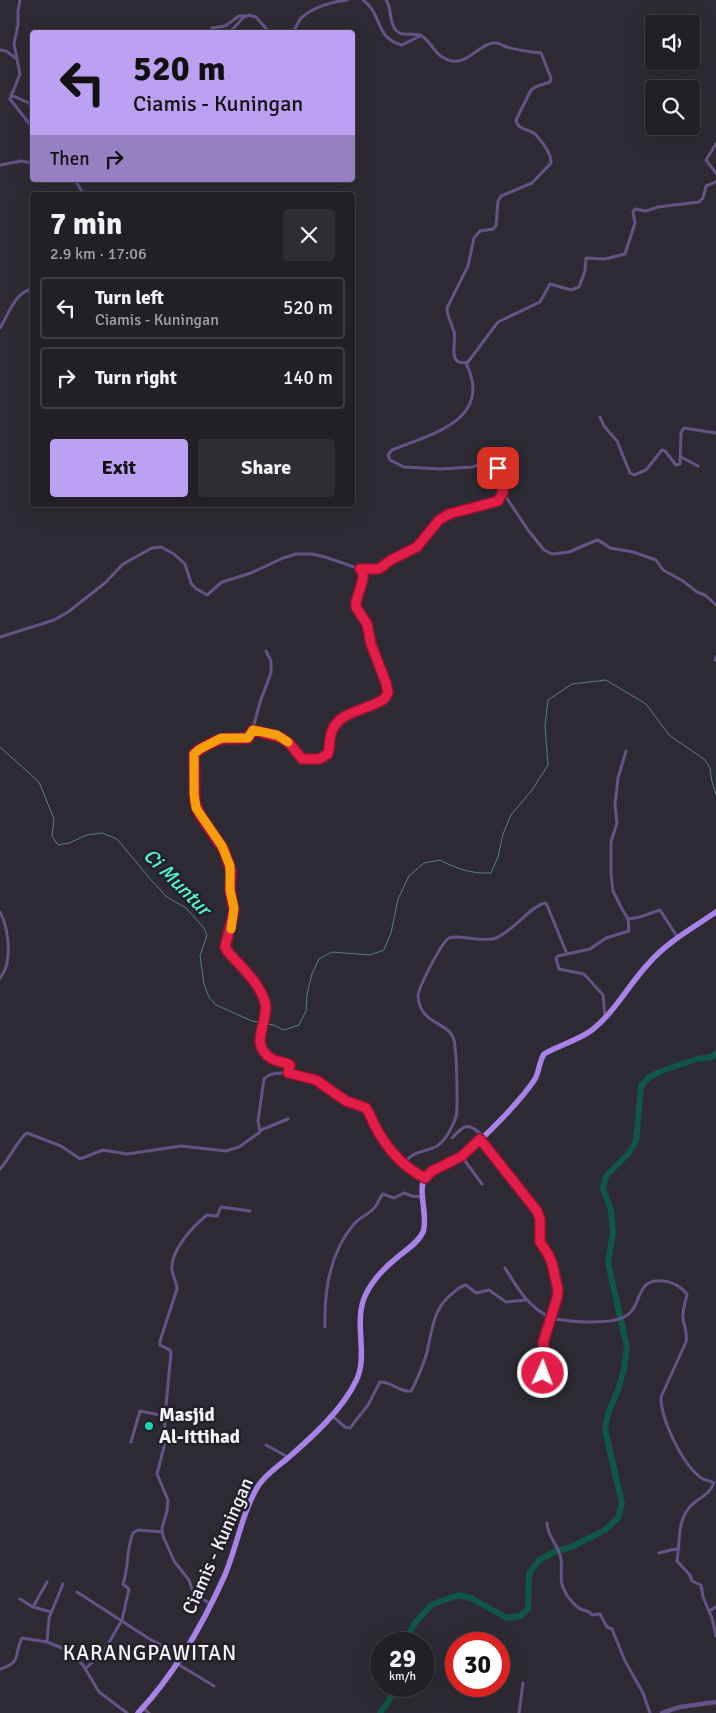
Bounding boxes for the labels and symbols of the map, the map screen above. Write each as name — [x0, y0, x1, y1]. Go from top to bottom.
pin — [477, 447, 519, 489]
water label: Ci Muntur — [138, 843, 218, 923]
position arrow — [516, 1346, 568, 1398]
place label: Masjid Al-Ittihad — [159, 1403, 240, 1449]
marker: Masjid Al-Ittihad — [143, 1420, 155, 1432]
street label: Ciamis - Kuningan — [177, 1474, 259, 1618]
speed limit sign: 30 — [445, 1632, 510, 1697]
district label: KARANGPAWITAN — [63, 1640, 237, 1666]

